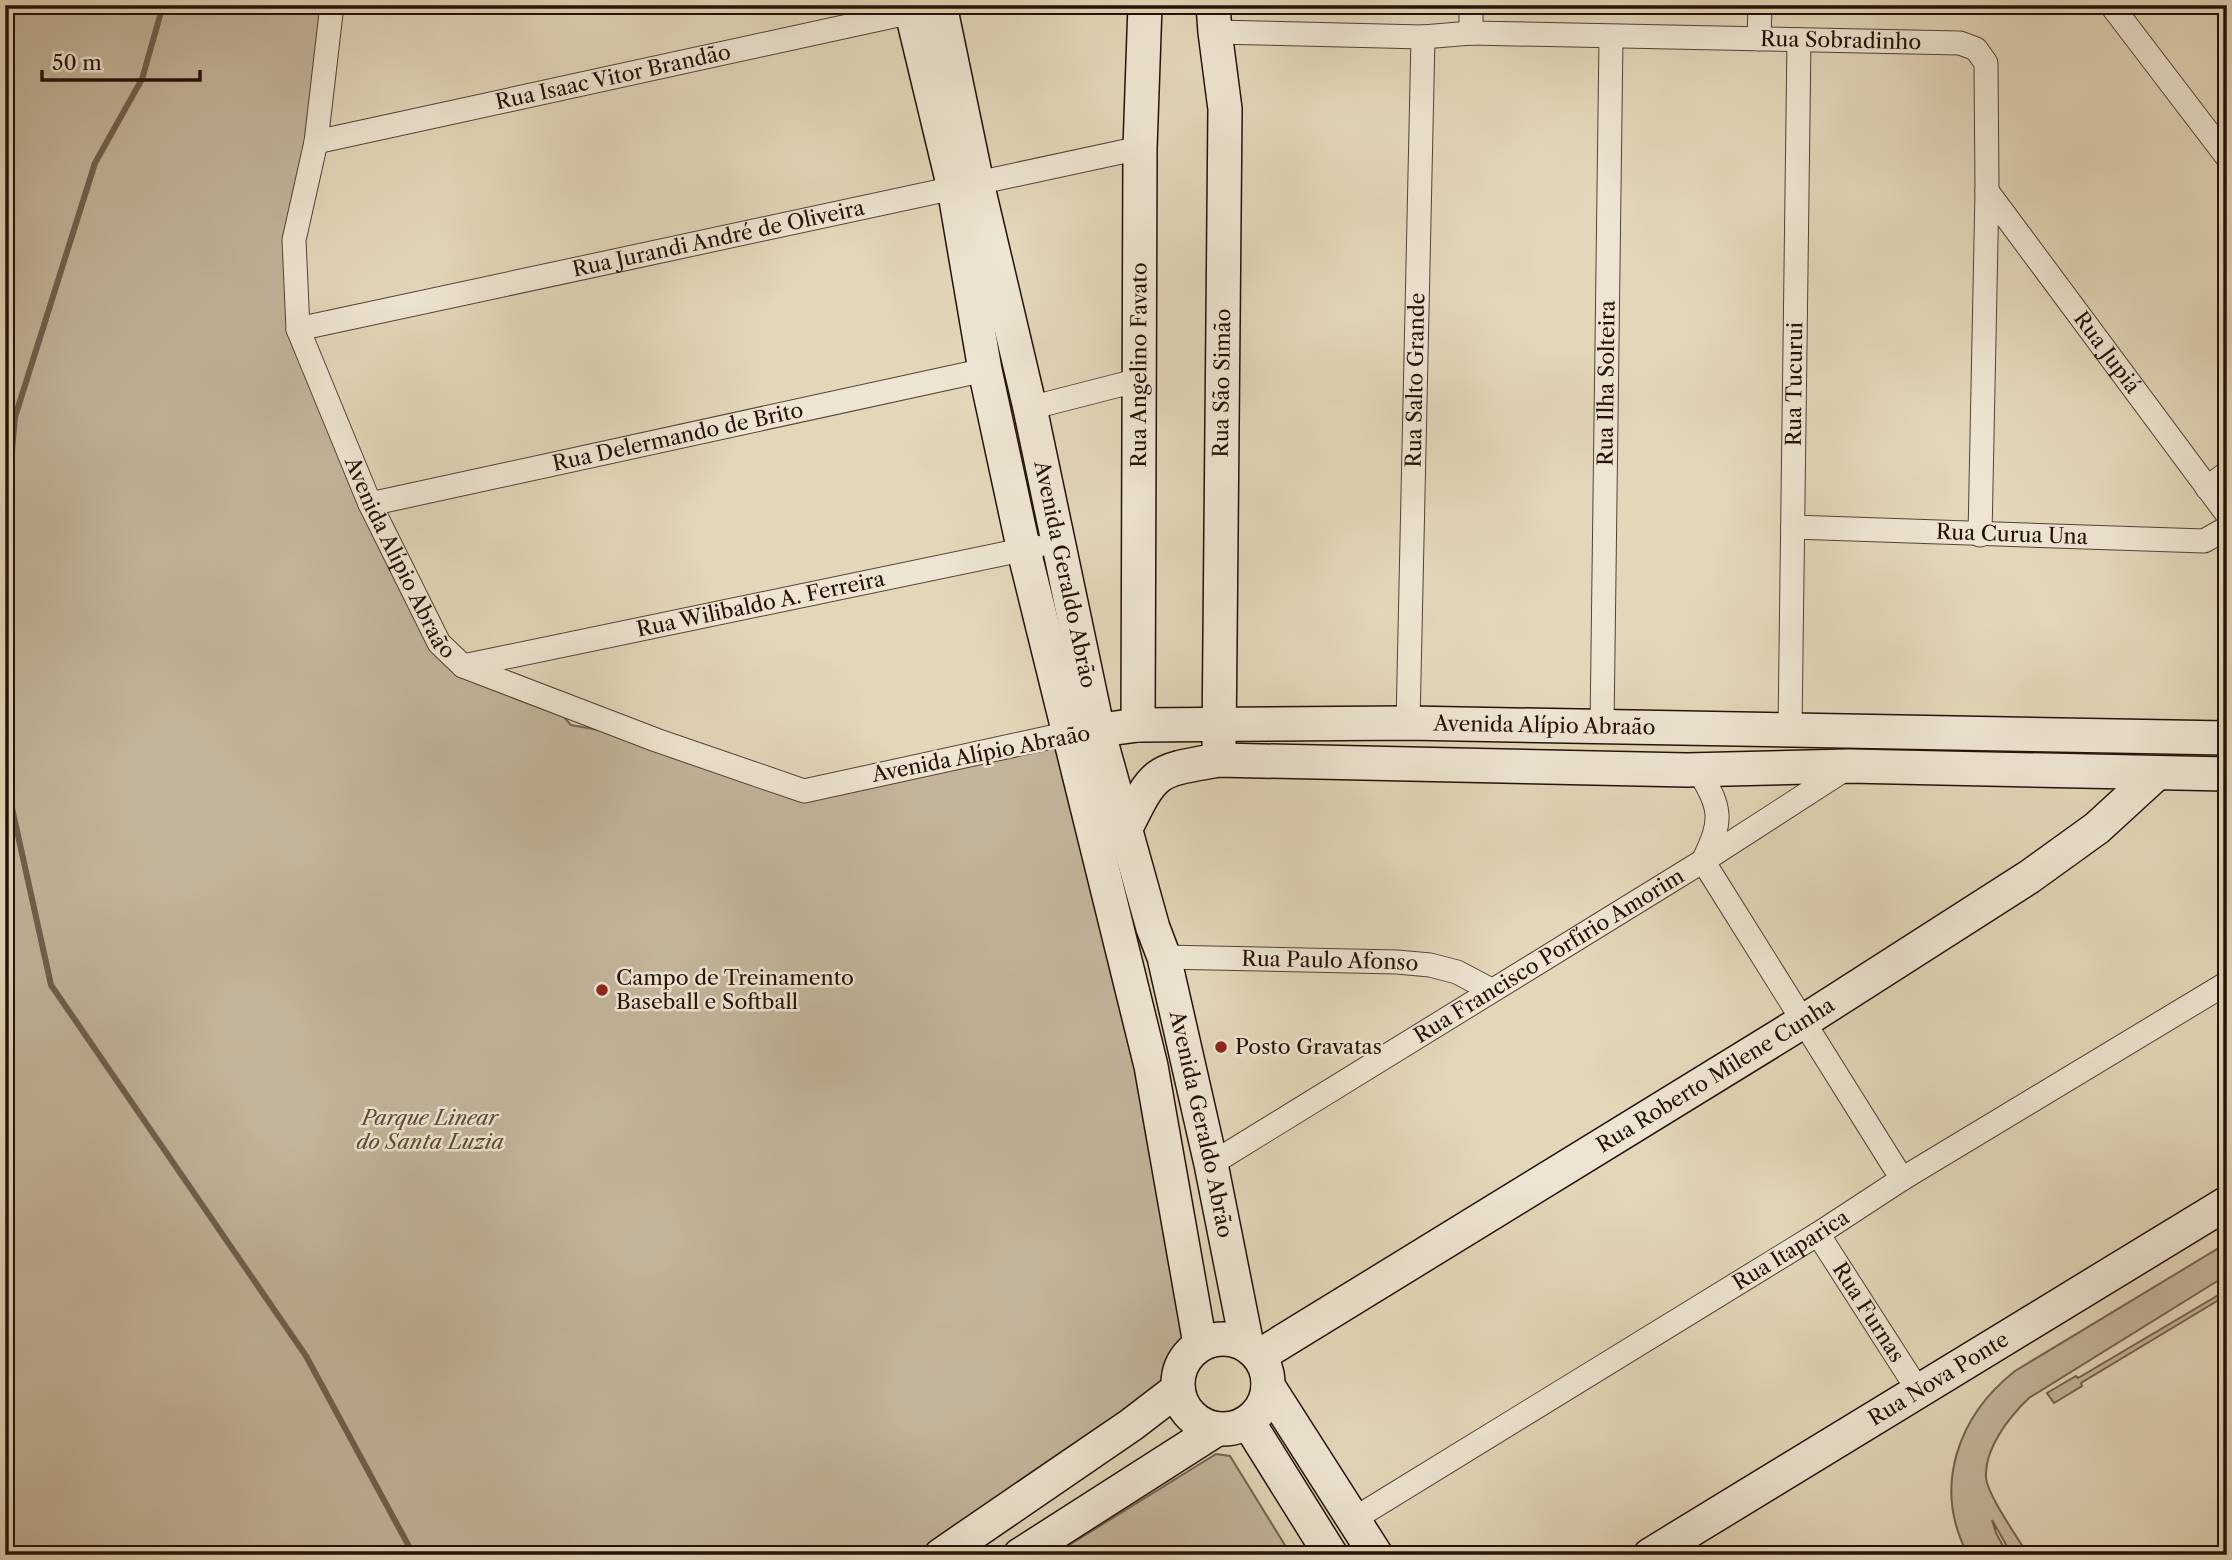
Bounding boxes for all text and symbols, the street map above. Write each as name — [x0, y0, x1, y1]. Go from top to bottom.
street label: Rua Sobradinho — [1760, 26, 1921, 54]
scale bar — [42, 38, 200, 82]
street label: Rua Isaac Vitor Brandão — [493, 39, 733, 115]
text: 50 m — [52, 50, 102, 75]
street label: Rua Jurandi André de Oliveira — [570, 194, 867, 282]
street label: Rua Angelino Favato — [1126, 262, 1152, 468]
street label: Rua Salto Grande — [1401, 292, 1429, 468]
street label: Rua Ilha Solteira — [1592, 299, 1620, 466]
street label: Rua Jupiá — [2069, 306, 2146, 399]
street label: Rua São Simão — [1208, 308, 1235, 458]
street label: Rua Tucurui — [1781, 322, 1807, 446]
street label: Rua Delermando de Brito — [550, 397, 805, 476]
street label: Avenida Alípio Abraão — [340, 452, 460, 664]
street label: Avenida Geraldo Abrão — [1029, 457, 1102, 690]
street label: Rua Curua Una — [1936, 519, 2089, 549]
street label: Rua Wilibaldo A. Ferreira — [634, 566, 888, 642]
street label: Avenida Alípio Abraão — [1432, 710, 1656, 740]
street label: Avenida Alípio Abraão — [869, 720, 1092, 787]
street label: Rua Francisco Porfírio Amorim — [1409, 863, 1689, 1048]
street label: Rua Paulo Afonso — [1241, 946, 1420, 976]
place label: Campo de Treinamento Baseball e Softball — [616, 965, 854, 1014]
marker: Campo de Treinamento Baseball e Softball — [594, 982, 610, 998]
street label: Rua Roberto Milene Cunha — [1592, 991, 1840, 1157]
street label: Avenida Geraldo Abrão — [1164, 1007, 1238, 1240]
place label: Posto Gravatas — [1235, 1034, 1382, 1059]
marker: Posto Gravatas — [1213, 1039, 1229, 1055]
park label: Parque Linear do Santa Luzia — [356, 1105, 504, 1154]
street label: Rua Itaparica — [1728, 1204, 1854, 1295]
street label: Rua Furnas — [1827, 1257, 1910, 1367]
street label: Rua Nova Ponte — [1864, 1326, 2013, 1431]

